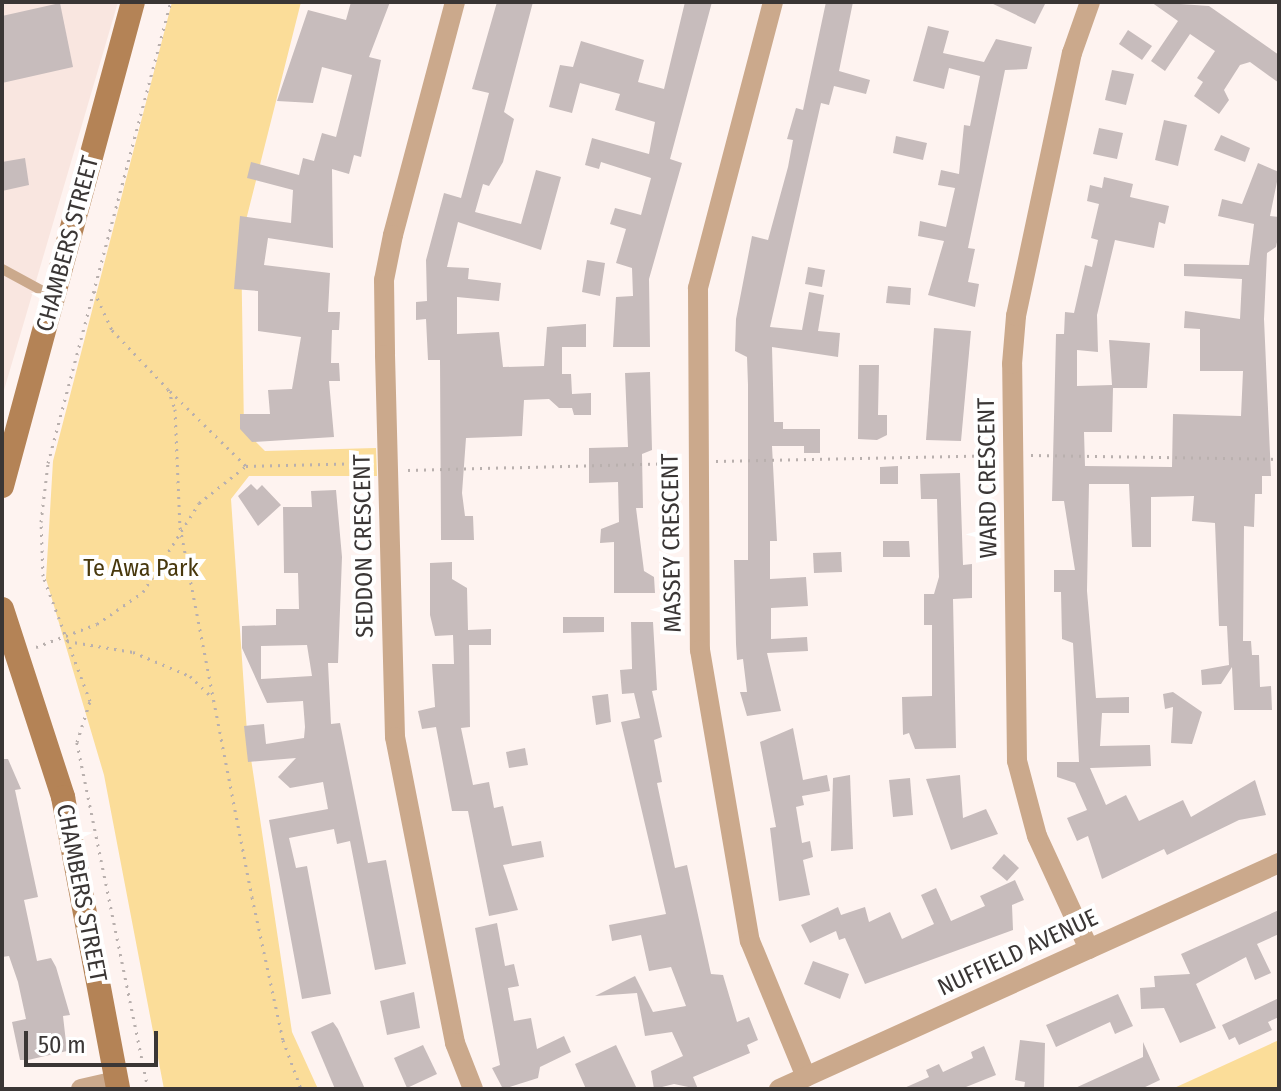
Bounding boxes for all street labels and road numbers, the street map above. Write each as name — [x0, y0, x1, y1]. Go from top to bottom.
street label: CHAMBERS STREET — [31, 153, 105, 335]
street label: WARD CRESCENT — [972, 397, 1004, 559]
street label: MASSEY CRESCENT — [656, 453, 688, 633]
street label: SEDDON CRESCENT — [348, 454, 380, 638]
street label: CHAMBERS STREET — [50, 802, 112, 984]
street label: NUFFIELD AVENUE — [933, 903, 1103, 1003]

